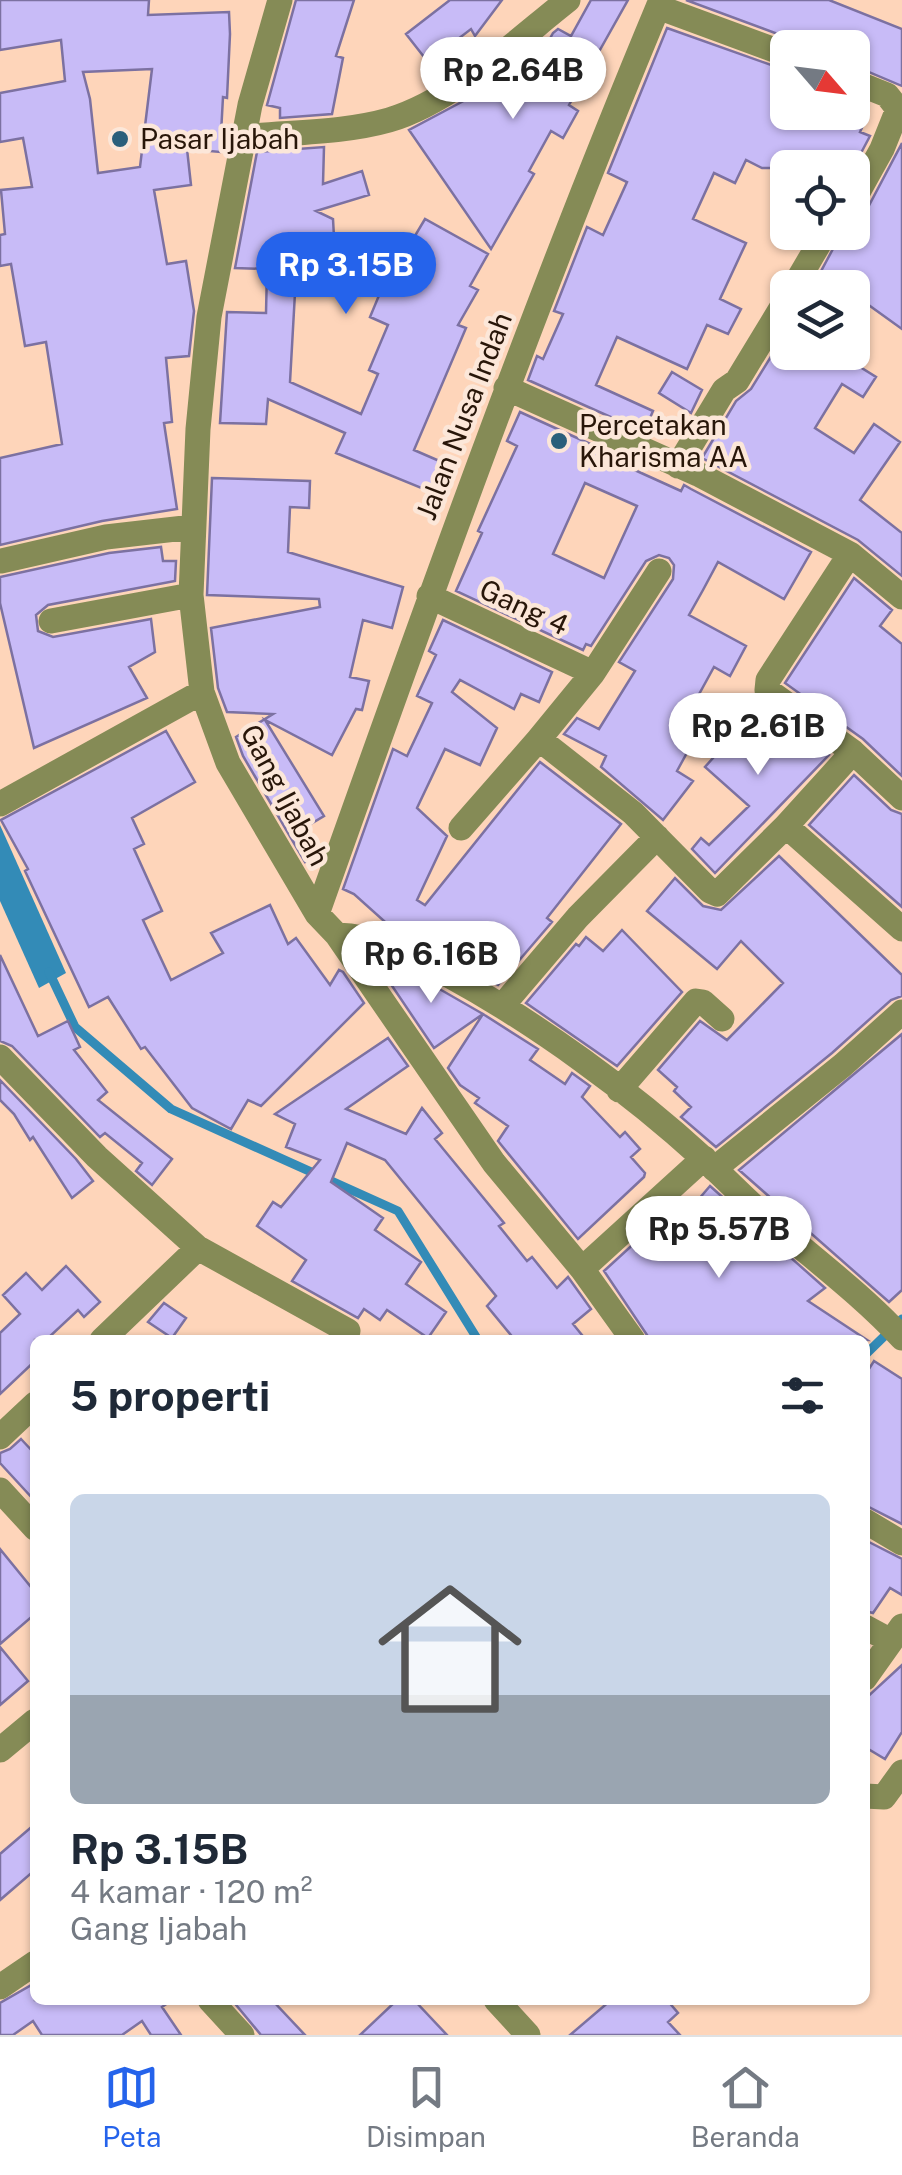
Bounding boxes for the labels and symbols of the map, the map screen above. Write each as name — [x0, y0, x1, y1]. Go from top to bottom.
north arrow — [770, 30, 870, 130]
pin: Rp 2.64B — [410, 37, 616, 122]
place label: Pasar Ijabah — [140, 122, 299, 155]
marker: Pasar Ijabah — [109, 128, 131, 150]
pin: Rp 3.15B — [243, 232, 449, 317]
street label: Jalan Nusa Indah — [409, 307, 518, 524]
place label: Percetakan Kharisma AA — [579, 408, 748, 473]
marker: Percetakan Kharisma AA — [548, 430, 570, 452]
street label: Gang 4 — [475, 572, 574, 641]
pin: Rp 2.61B — [655, 693, 861, 778]
street label: Gang Ijabah — [234, 718, 336, 871]
pin: Rp 6.16B — [328, 921, 534, 1006]
pin: Rp 5.57B — [616, 1196, 822, 1281]

